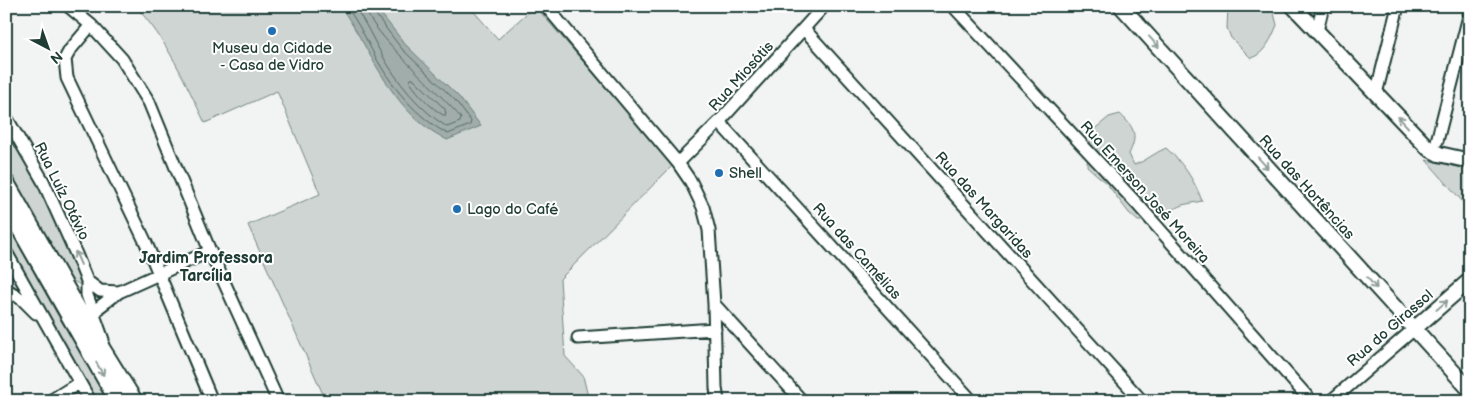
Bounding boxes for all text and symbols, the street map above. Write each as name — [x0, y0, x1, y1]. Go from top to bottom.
north arrow — [22, 22, 72, 72]
marker: Museu da Cidade - Casa de Vidro — [266, 25, 278, 37]
one-way arrow — [1148, 36, 1160, 49]
street label: Rua Miosótis — [705, 37, 778, 115]
place label: Museu da Cidade - Casa de Vidro — [212, 39, 332, 75]
text: N — [47, 48, 66, 67]
one-way arrow — [1397, 116, 1408, 129]
street label: Rua Emerson José Moreira — [1076, 117, 1214, 267]
street label: Rua das Hortências — [1255, 131, 1359, 244]
street label: Rua Luíz Otávio — [30, 139, 93, 243]
street label: Rua das Margaridas — [931, 148, 1037, 263]
one-way arrow — [1257, 156, 1269, 169]
place label: Shell — [729, 164, 762, 183]
marker: Shell — [713, 167, 725, 179]
street label: Rua das Camélias — [808, 199, 905, 304]
place label: Lago do Café — [467, 200, 558, 219]
marker: Lago do Café — [451, 203, 463, 215]
district label: Jardim Professora Tarcília — [139, 249, 273, 286]
one-way arrow — [72, 250, 81, 265]
one-way arrow — [1367, 276, 1378, 289]
street label: Rua do Girassol — [1343, 286, 1437, 371]
one-way arrow — [1436, 299, 1449, 310]
one-way arrow — [95, 362, 105, 376]

